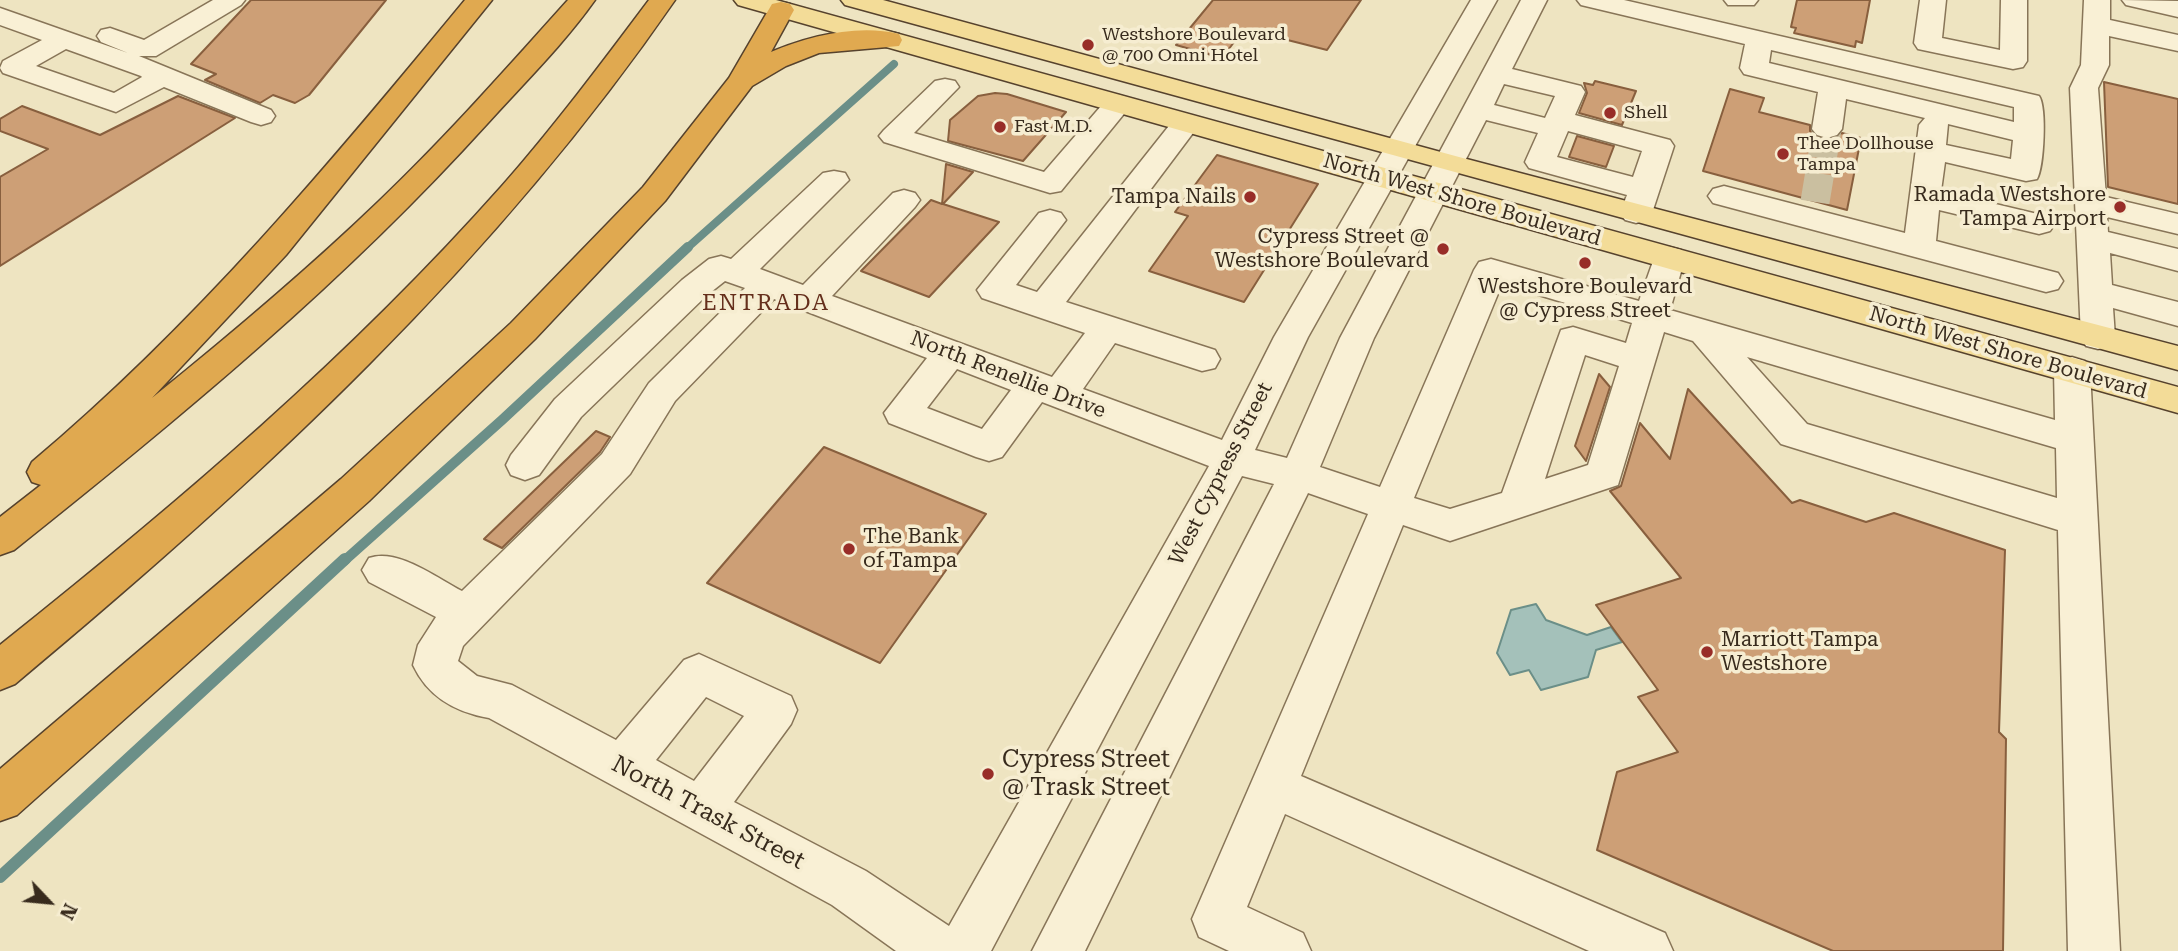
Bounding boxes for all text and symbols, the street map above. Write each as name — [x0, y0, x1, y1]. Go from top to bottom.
place label: Westshore Boulevard @ 700 Omni Hotel — [1102, 24, 1286, 66]
marker: Westshore Boulevard @ 700 Omni Hotel — [1080, 37, 1096, 53]
place label: Shell — [1624, 102, 1668, 124]
marker: Shell — [1602, 105, 1618, 121]
place label: Fast M.D. — [1014, 116, 1093, 138]
marker: Fast M.D. — [992, 119, 1008, 135]
place label: Thee Dollhouse Tampa — [1797, 133, 1934, 176]
marker: Thee Dollhouse Tampa — [1775, 146, 1791, 162]
street label: North West Shore Boulevard — [1320, 148, 1604, 252]
place label: Ramada Westshore Tampa Airport — [1914, 182, 2106, 232]
place label: Tampa Nails — [1112, 184, 1236, 210]
marker: Tampa Nails — [1242, 189, 1258, 205]
marker: Ramada Westshore Tampa Airport — [2112, 199, 2128, 215]
place label: Cypress Street @ Westshore Boulevard — [1215, 224, 1429, 274]
marker: Cypress Street @ Westshore Boulevard — [1435, 241, 1451, 257]
marker: Westshore Boulevard @ Cypress Street — [1577, 255, 1593, 271]
place label: Westshore Boulevard @ Cypress Street — [1478, 274, 1692, 324]
district label: ENTRADA — [703, 289, 829, 317]
street label: North West Shore Boulevard — [1866, 301, 2150, 405]
street label: North Renellie Drive — [907, 326, 1109, 424]
street label: West Cypress Street — [1164, 378, 1278, 570]
place label: The Bank of Tampa — [863, 524, 959, 574]
marker: The Bank of Tampa — [841, 541, 857, 557]
place label: Marriott Tampa Westshore — [1721, 627, 1878, 677]
marker: Marriott Tampa Westshore — [1699, 644, 1715, 660]
place label: Cypress Street @ Trask Street — [1002, 746, 1170, 802]
street label: North Trask Street — [607, 750, 809, 876]
marker: Cypress Street @ Trask Street — [980, 766, 996, 782]
north arrow — [14, 867, 84, 937]
text: N — [55, 900, 82, 923]

